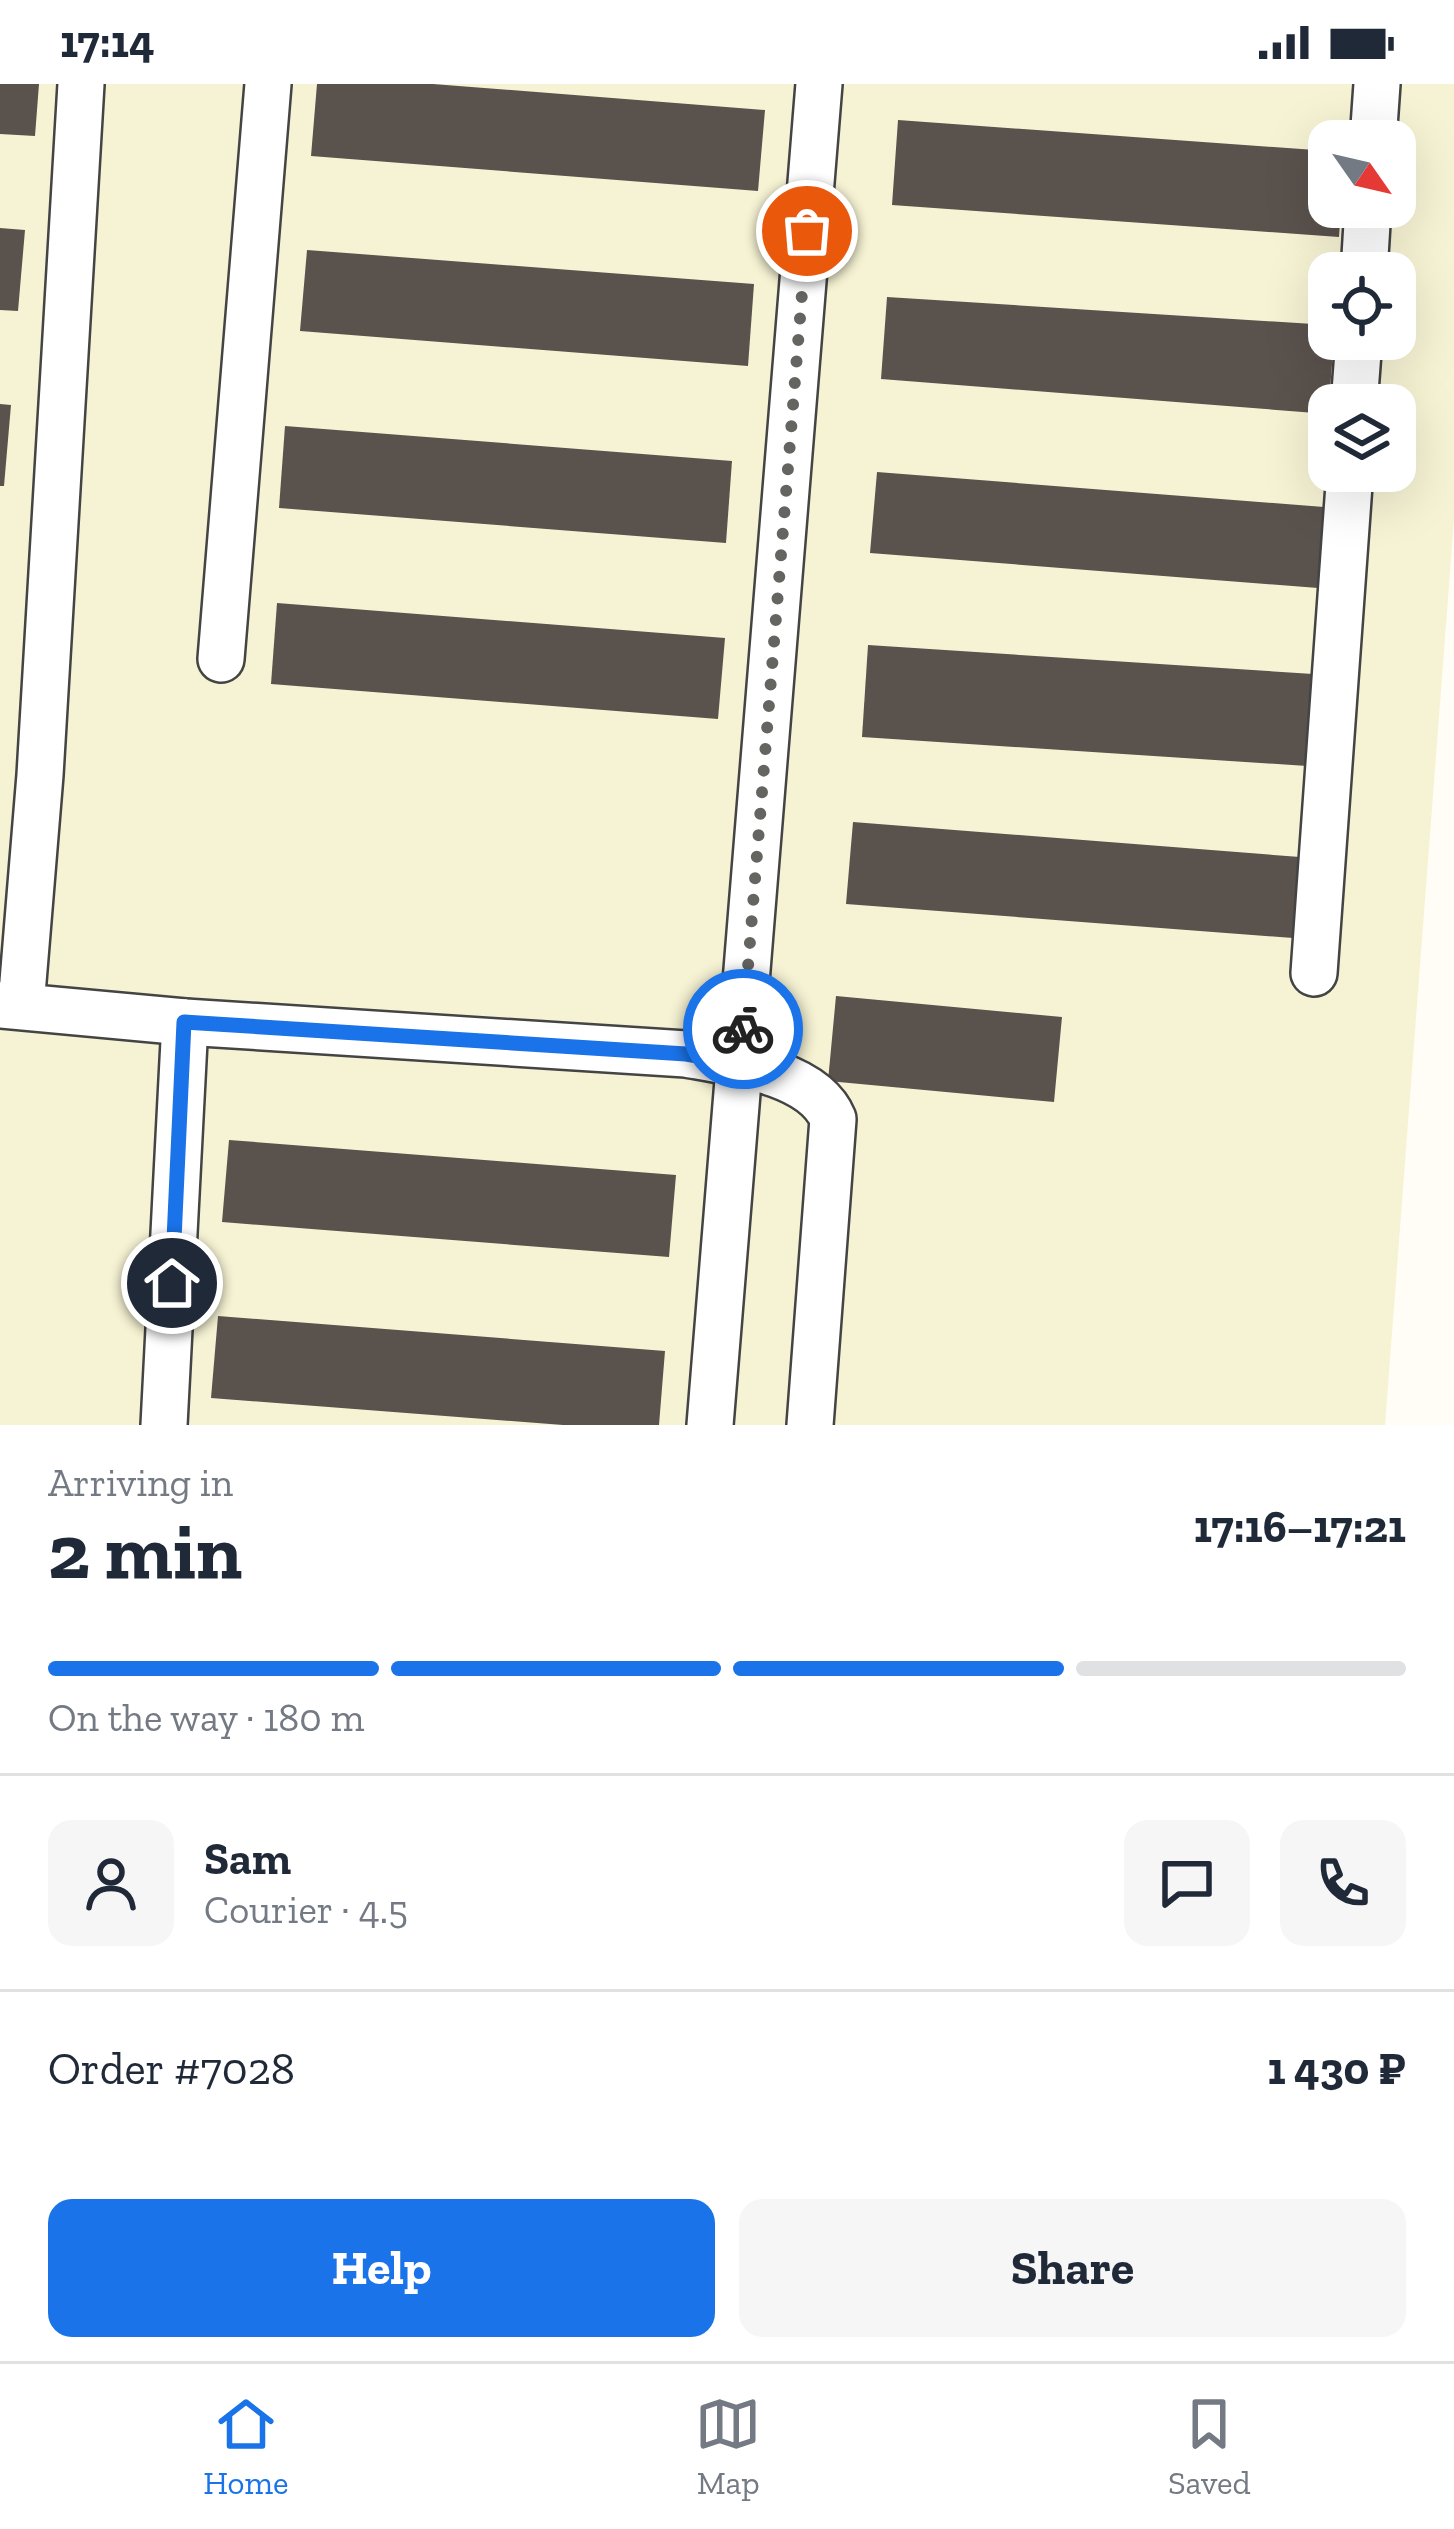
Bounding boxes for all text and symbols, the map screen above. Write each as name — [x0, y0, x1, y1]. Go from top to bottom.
text: 17:14 — [60, 15, 155, 69]
north arrow — [1308, 120, 1416, 228]
map controls — [1308, 120, 1416, 492]
pin — [756, 180, 858, 282]
icon: bag — [774, 198, 840, 264]
button: locate — [1308, 252, 1416, 360]
button: layers — [1308, 384, 1416, 492]
courier — [683, 969, 803, 1089]
icon: bike — [710, 996, 776, 1062]
pin — [121, 1232, 223, 1334]
icon: home — [139, 1250, 205, 1316]
text: Arriving in — [48, 1459, 233, 1506]
text: 17:16–17:21 — [1194, 1500, 1406, 1554]
text: 2 min — [48, 1504, 242, 1598]
text: On the way · 180 m — [48, 1694, 364, 1741]
button: person — [48, 1820, 174, 1946]
button: chat — [1124, 1820, 1250, 1946]
button: phone — [1280, 1820, 1406, 1946]
text: Sam — [204, 1832, 291, 1886]
text: Courier · 4.5 — [204, 1886, 408, 1933]
text: Order #7028 — [48, 2042, 295, 2096]
text: 1 430 ₽ — [1267, 2042, 1406, 2096]
button: Help — [48, 2199, 715, 2337]
button: Share — [739, 2199, 1406, 2337]
tab: Home — [203, 2391, 288, 2502]
tab: Map — [695, 2391, 761, 2502]
tab: Saved — [1168, 2391, 1251, 2502]

